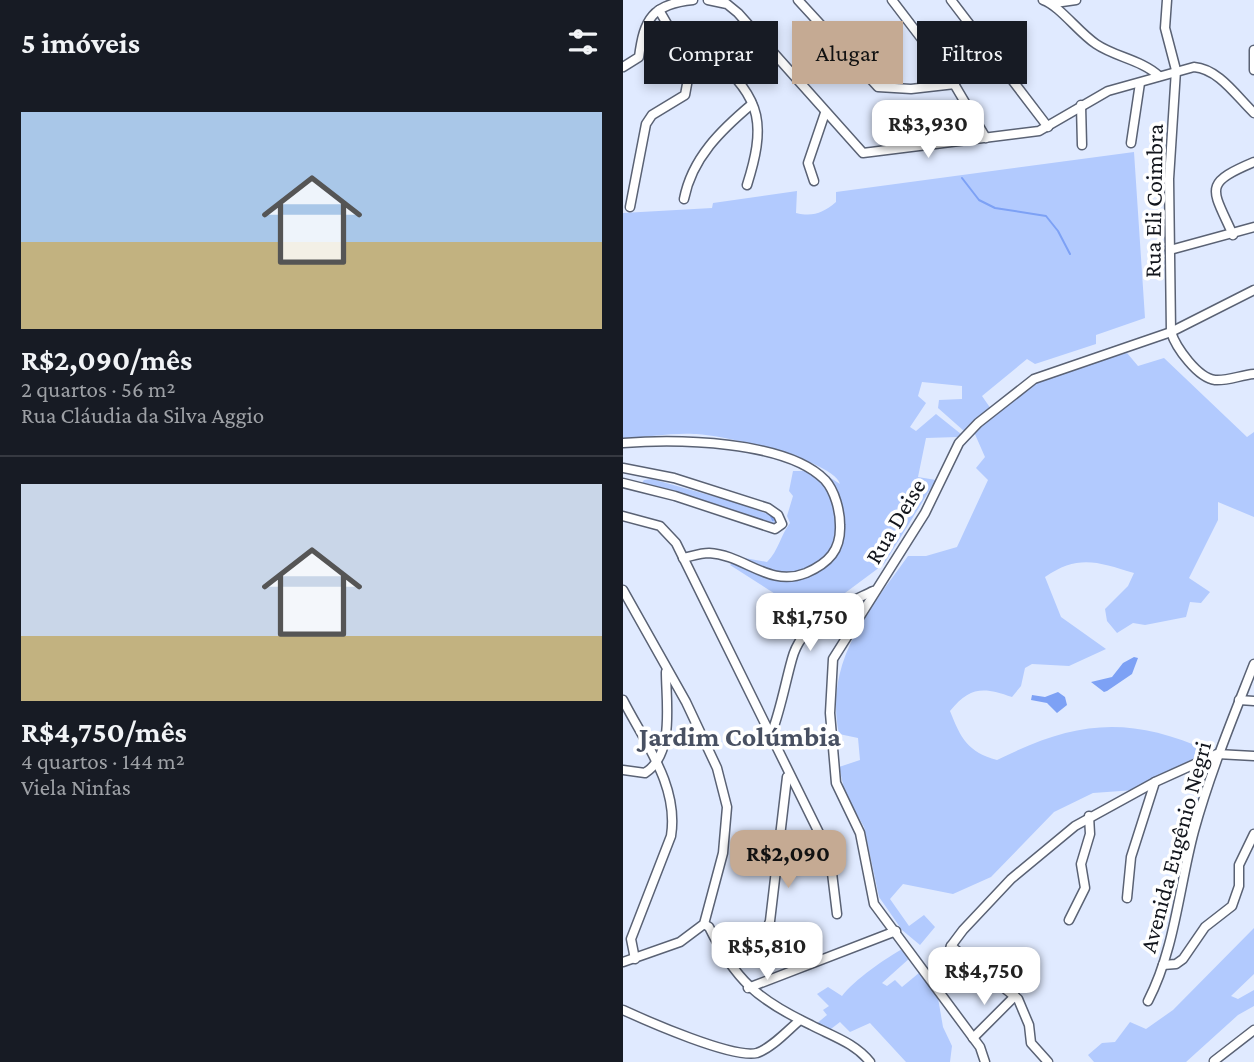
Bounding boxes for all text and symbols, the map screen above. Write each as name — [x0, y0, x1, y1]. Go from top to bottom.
chip: Comprar — [644, 21, 778, 84]
chip: Alugar — [792, 21, 903, 84]
chip: Filtros — [917, 21, 1027, 84]
icon: filters — [564, 23, 602, 61]
text: 5 imóveis — [21, 26, 140, 59]
pin: R$3,930 — [863, 100, 993, 160]
text: R$3,930 — [888, 110, 968, 136]
street label: Rua Eli Coimbra — [1138, 124, 1168, 278]
icon: home — [249, 157, 375, 283]
text: R$2,090/mês — [21, 343, 192, 376]
text: 2 quartos · 56 m² — [21, 376, 175, 402]
text: Rua Cláudia da Silva Aggio — [21, 402, 264, 428]
street label: Rua Deise — [859, 474, 931, 568]
icon: home — [249, 529, 375, 655]
pin: R$1,750 — [745, 594, 875, 653]
text: R$1,750 — [772, 603, 848, 629]
text: R$4,750/mês — [21, 715, 187, 748]
district label: Jardim Colúmbia — [636, 721, 841, 752]
street label: Avenida Eugênio Negri — [1134, 738, 1216, 956]
text: 4 quartos · 144 m² — [21, 748, 185, 774]
text: Viela Ninfas — [21, 774, 131, 800]
pin: R$2,090 — [723, 830, 853, 890]
text: R$2,090 — [746, 840, 830, 866]
pin: R$5,810 — [702, 922, 832, 982]
text: R$5,810 — [728, 932, 806, 958]
pin: R$4,750 — [919, 948, 1049, 1007]
text: R$4,750 — [944, 957, 1024, 983]

